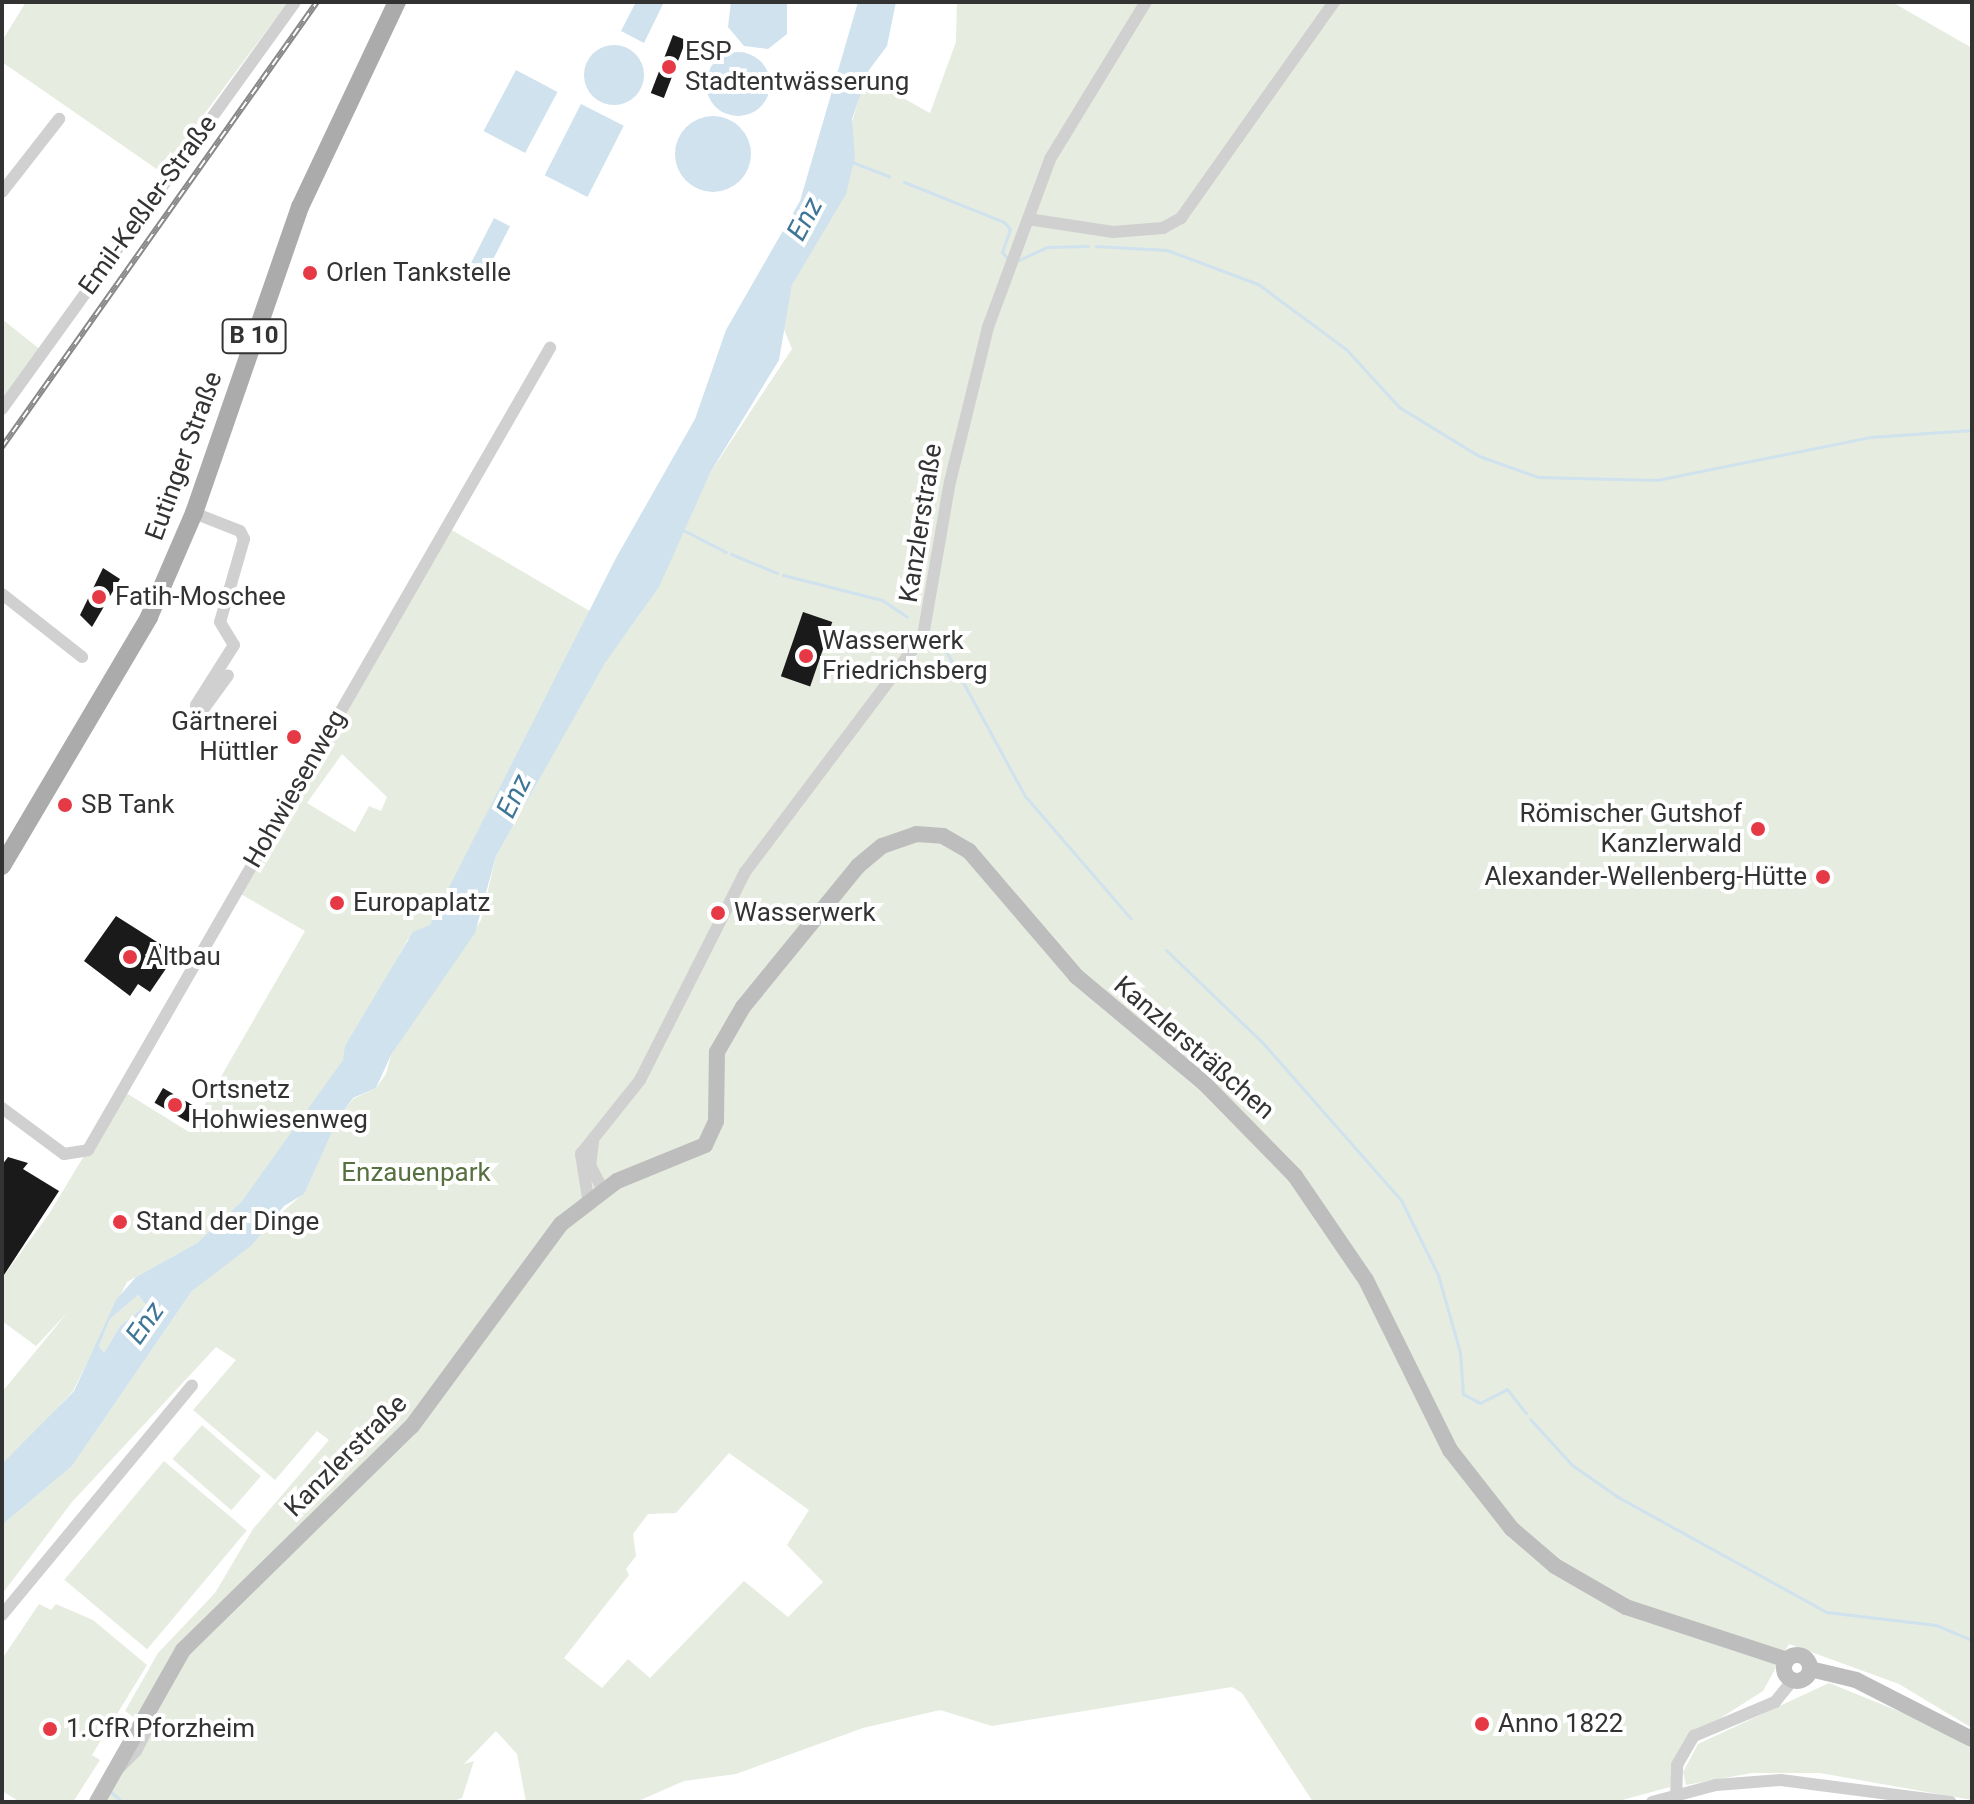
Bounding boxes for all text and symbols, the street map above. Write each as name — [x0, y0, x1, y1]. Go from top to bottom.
place label: ESP Stadtentwässerung — [685, 36, 909, 98]
marker: ESP Stadtentwässerung — [660, 58, 678, 76]
street label: Emil-Keßler-Straße — [72, 109, 224, 301]
water label: Enz — [780, 192, 830, 246]
place label: Orlen Tankstelle — [326, 257, 512, 289]
marker: Orlen Tankstelle — [301, 264, 319, 282]
road number: B 10 — [220, 316, 288, 356]
street label: Eutinger Straße — [139, 367, 229, 545]
street label: Kanzlerstraße — [893, 441, 949, 605]
place label: Fatih-Moschee — [115, 581, 286, 613]
marker: Fatih-Moschee — [90, 588, 108, 606]
place label: Wasserwerk Friedrichsberg — [822, 625, 988, 686]
marker: Wasserwerk Friedrichsberg — [797, 647, 815, 665]
street label: Hohwiesenweg — [237, 705, 353, 873]
place label: Gärtnerei Hüttler — [171, 706, 278, 768]
marker: Gärtnerei Hüttler — [285, 728, 303, 746]
water label: Enz — [489, 769, 539, 823]
place label: SB Tank — [81, 789, 175, 821]
marker: SB Tank — [56, 796, 74, 814]
place label: Römischer Gutshof Kanzlerwald — [1519, 798, 1742, 860]
marker: Römischer Gutshof Kanzlerwald — [1749, 820, 1767, 838]
place label: Alexander-Wellenberg-Hütte — [1484, 861, 1807, 893]
marker: Alexander-Wellenberg-Hütte — [1814, 868, 1832, 886]
place label: Europaplatz — [353, 887, 490, 919]
marker: Europaplatz — [328, 894, 346, 912]
place label: Wasserwerk — [734, 897, 876, 929]
marker: Wasserwerk — [709, 904, 727, 922]
place label: Altbau — [146, 941, 221, 973]
marker: Altbau — [121, 948, 139, 966]
street label: Kanzlersträßchen — [1107, 970, 1281, 1126]
place label: Ortsnetz Hohwiesenweg — [191, 1074, 368, 1136]
marker: Ortsnetz Hohwiesenweg — [166, 1096, 184, 1114]
park label: Enzauenpark — [341, 1157, 491, 1189]
place label: Stand der Dinge — [136, 1206, 319, 1238]
marker: Stand der Dinge — [111, 1213, 129, 1231]
water label: Enz — [119, 1295, 171, 1351]
street label: Kanzlerstraße — [278, 1388, 414, 1524]
place label: Anno 1822 — [1498, 1708, 1623, 1740]
place label: 1.CfR Pforzheim — [66, 1713, 255, 1745]
marker: Anno 1822 — [1473, 1715, 1491, 1733]
marker: 1.CfR Pforzheim — [41, 1720, 59, 1738]

